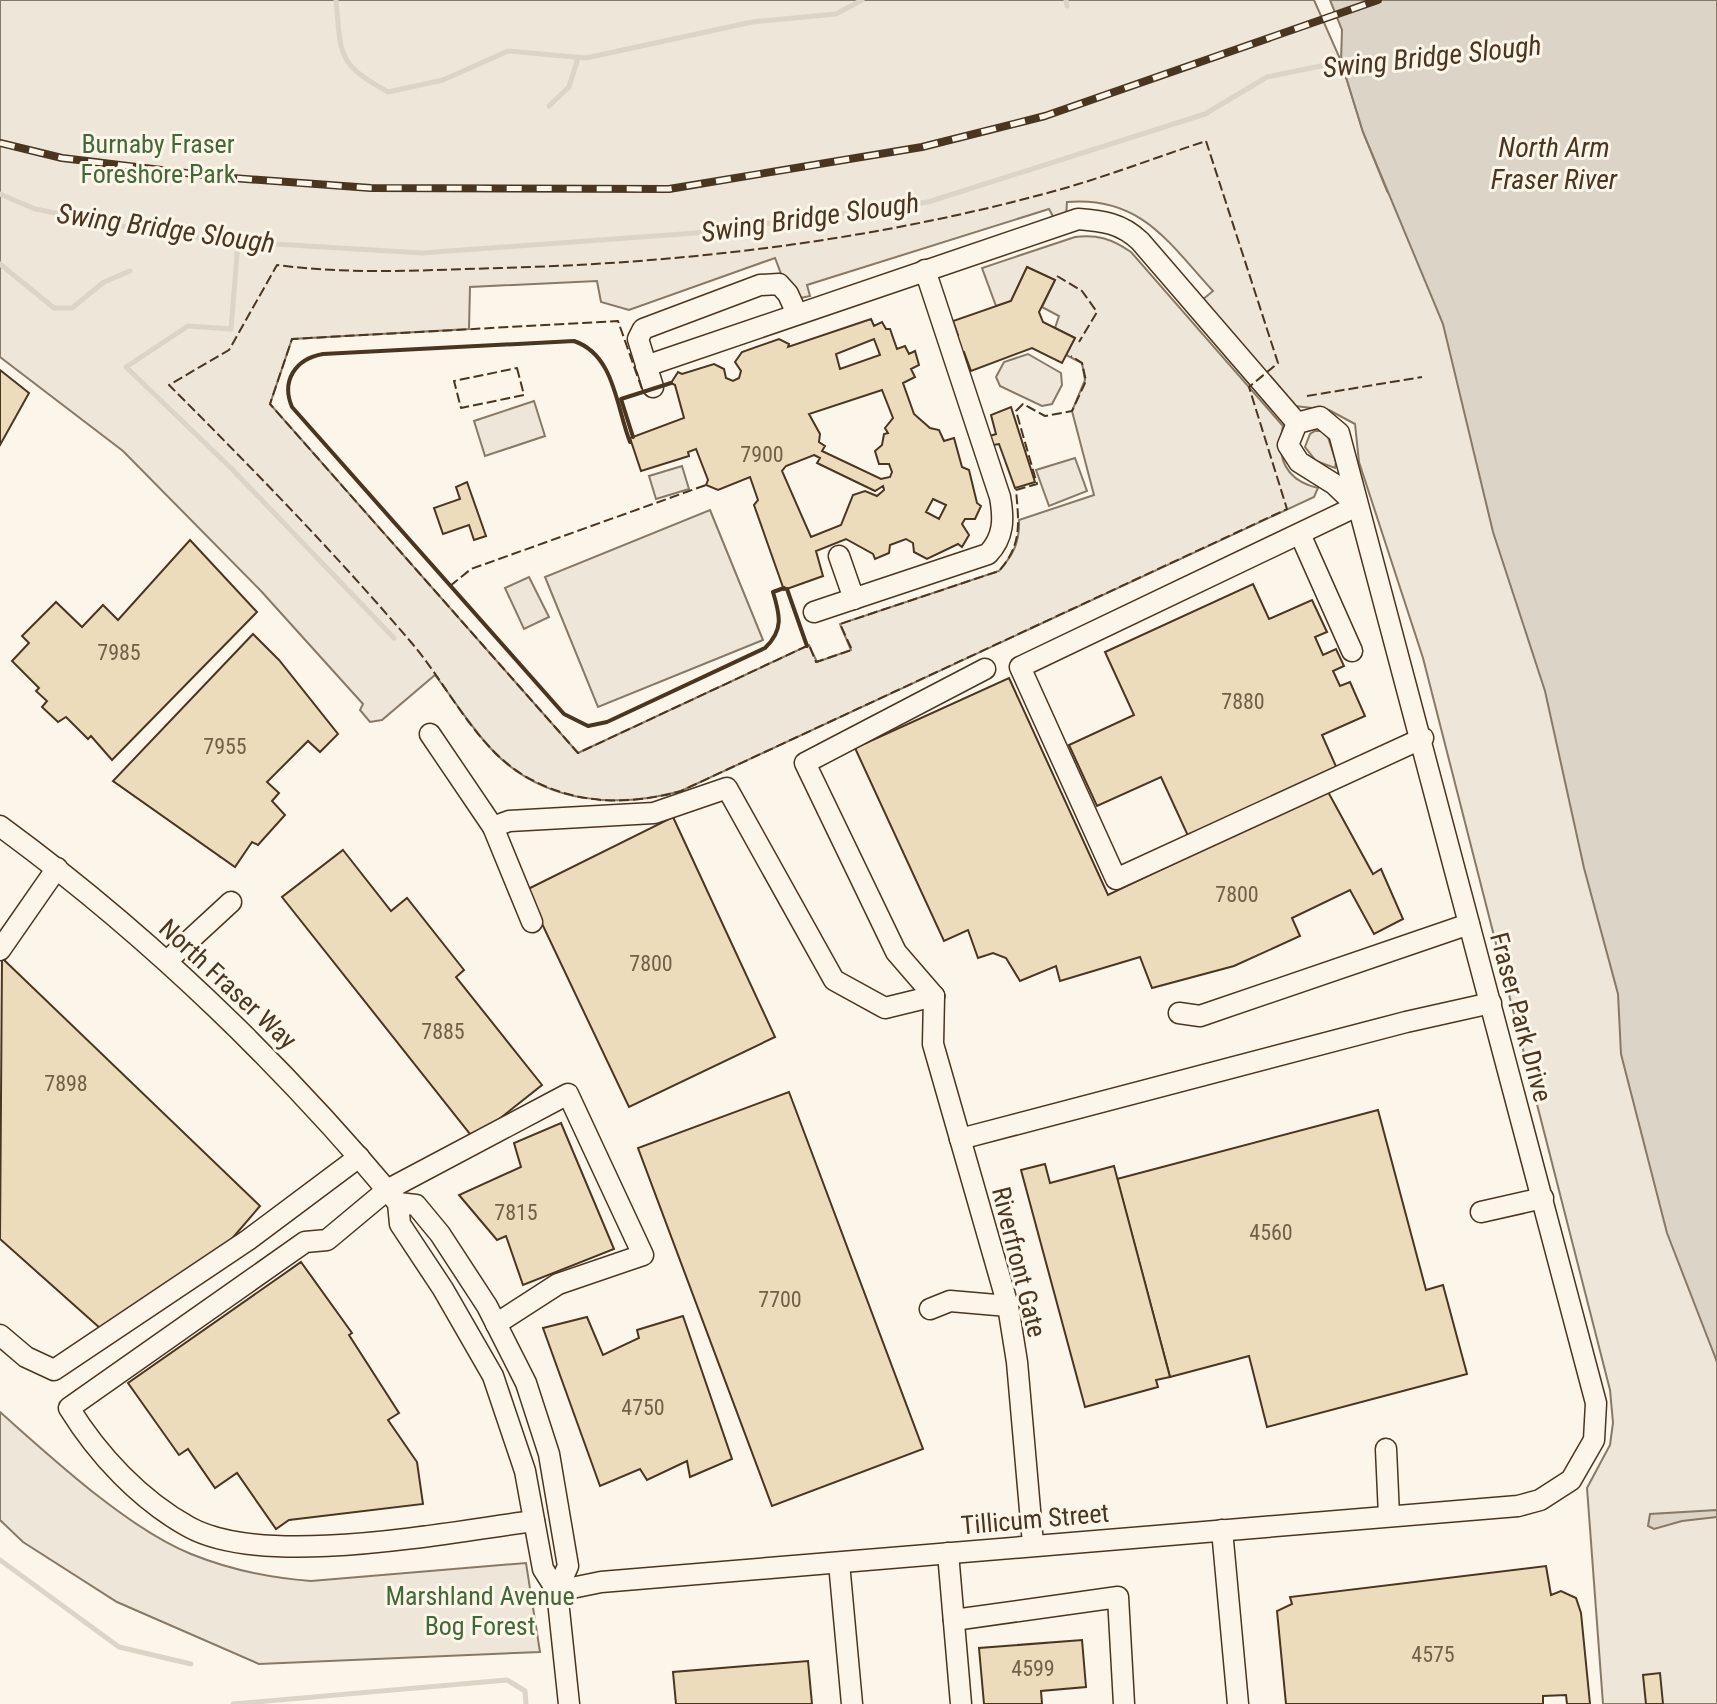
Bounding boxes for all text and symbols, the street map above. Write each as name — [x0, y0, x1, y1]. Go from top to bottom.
water label: Swing Bridge Slough — [1321, 29, 1543, 84]
park label: Burnaby Fraser Foreshore Park — [81, 129, 236, 189]
water label: North Arm Fraser River — [1491, 131, 1618, 196]
water label: Swing Bridge Slough — [699, 186, 921, 249]
water label: Swing Bridge Slough — [55, 197, 277, 260]
house number: 7900 — [740, 442, 784, 467]
house number: 7985 — [97, 640, 141, 665]
house number: 7880 — [1221, 689, 1265, 714]
house number: 7955 — [203, 734, 247, 759]
house number: 7800 — [1215, 882, 1259, 907]
street label: North Fraser Way — [153, 913, 303, 1055]
street label: Fraser Park Drive — [1484, 929, 1558, 1105]
house number: 7800 — [629, 951, 673, 976]
house number: 7885 — [421, 1019, 465, 1044]
house number: 7898 — [44, 1071, 88, 1096]
street label: Riverfront Gate — [986, 1184, 1052, 1340]
house number: 7815 — [494, 1200, 538, 1225]
house number: 4560 — [1249, 1220, 1293, 1245]
house number: 7700 — [758, 1287, 802, 1312]
house number: 4750 — [621, 1395, 665, 1420]
street label: Tillicum Street — [960, 1498, 1110, 1540]
park label: Marshland Avenue Bog Forest — [385, 1581, 575, 1641]
house number: 4575 — [1411, 1642, 1455, 1667]
house number: 4599 — [1011, 1656, 1055, 1681]

